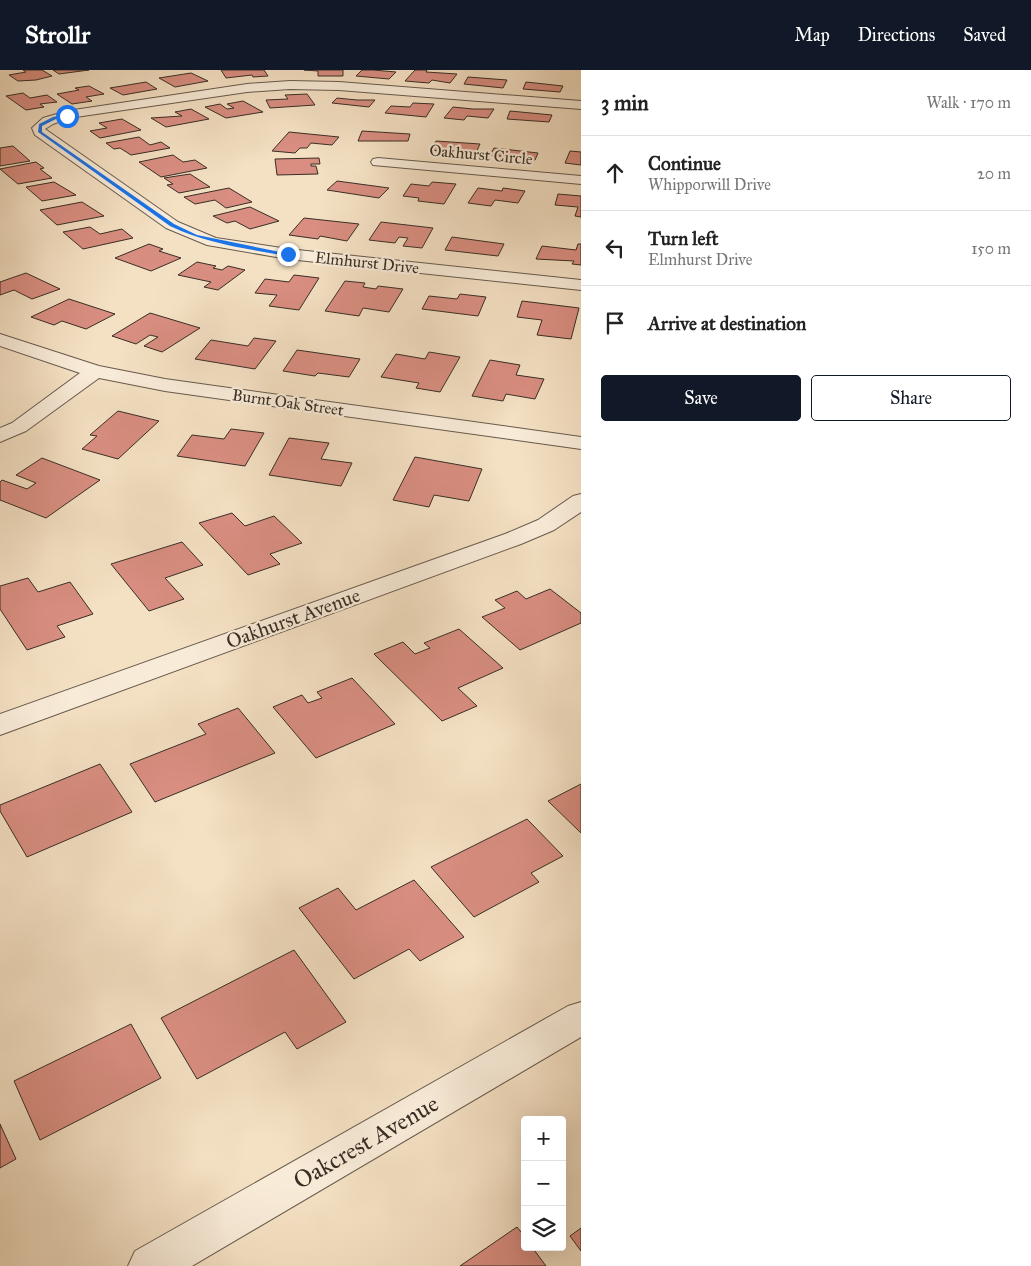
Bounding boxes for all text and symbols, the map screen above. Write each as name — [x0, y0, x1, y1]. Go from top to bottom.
text: Strollr — [25, 20, 90, 50]
text: Map — [794, 24, 830, 46]
text: Directions — [858, 24, 935, 46]
text: Saved — [963, 24, 1006, 46]
text: 3 min — [601, 90, 649, 116]
text: Walk · 170 m — [927, 93, 1011, 112]
route start — [56, 105, 79, 128]
street label: Oakhurst Circle — [429, 141, 534, 169]
text: Continue — [648, 152, 721, 175]
icon: ahead — [601, 159, 629, 187]
text: 20 m — [977, 164, 1011, 183]
text: Whipporwill Drive — [648, 175, 771, 194]
text: Turn left — [648, 227, 718, 250]
icon: left — [601, 234, 629, 262]
text: 150 m — [971, 239, 1011, 258]
route end — [277, 243, 300, 266]
street label: Elmhurst Drive — [314, 248, 420, 277]
text: Elmhurst Drive — [648, 250, 753, 269]
icon: arrive — [601, 309, 629, 337]
text: Arrive at destination — [648, 312, 806, 335]
button: Save — [601, 375, 801, 421]
button: Share — [811, 375, 1011, 421]
street label: Burnt Oak Street — [231, 385, 345, 420]
street label: Oakhurst Avenue — [223, 583, 363, 653]
street label: Oakcrest Avenue — [288, 1088, 444, 1196]
map controls — [521, 1116, 566, 1251]
button: + — [521, 1116, 566, 1161]
button: − — [521, 1161, 566, 1206]
button: layers — [521, 1206, 566, 1251]

